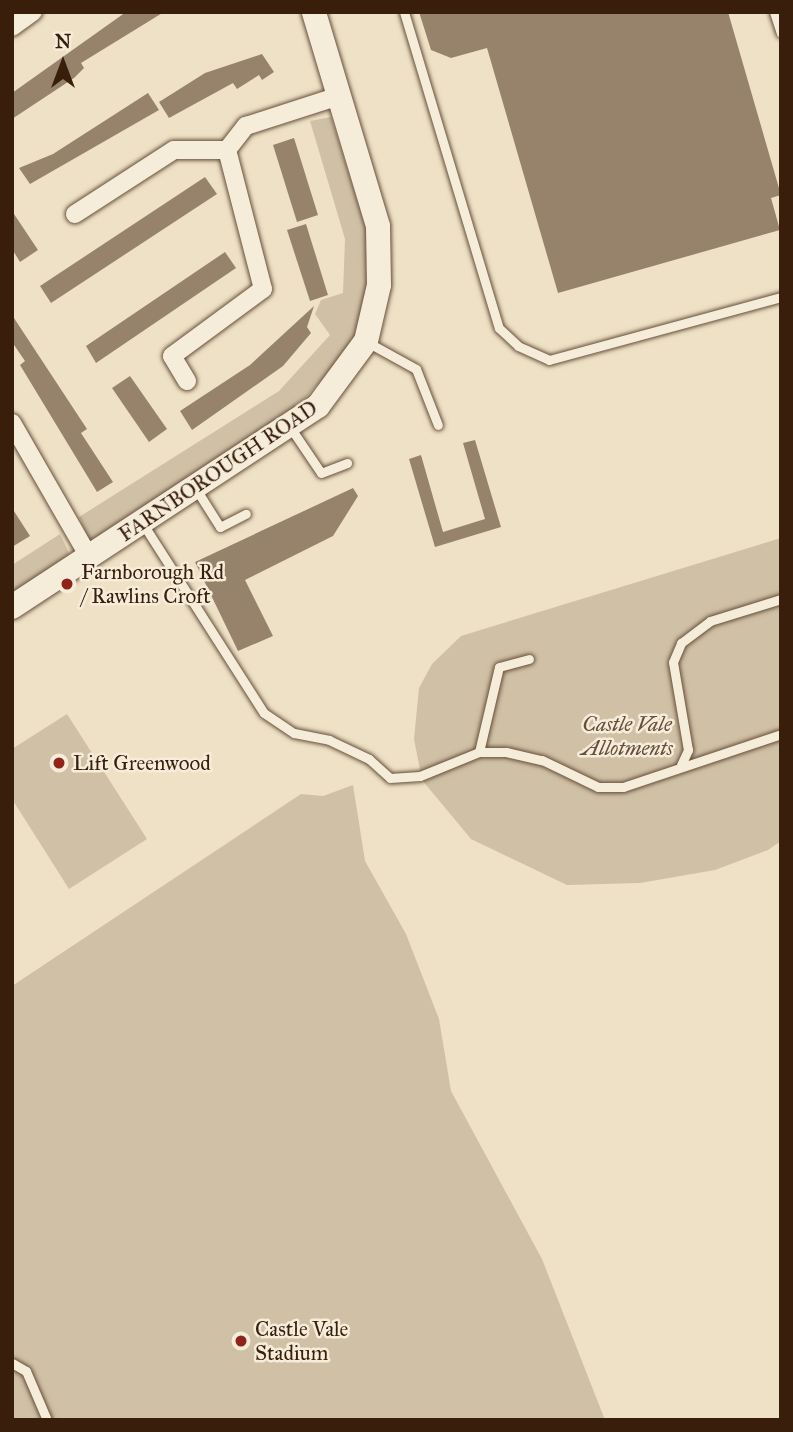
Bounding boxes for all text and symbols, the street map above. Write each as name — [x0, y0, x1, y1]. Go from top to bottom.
north arrow — [28, 28, 98, 98]
text: N — [55, 30, 71, 53]
street label: FARNBOROUGH ROAD — [114, 395, 322, 547]
place label: Farnborough Rd / Rawlins Croft — [81, 559, 224, 609]
marker: Farnborough Rd / Rawlins Croft — [59, 576, 75, 592]
park label: Castle Vale Allotments — [581, 711, 673, 761]
place label: Lift Greenwood — [73, 750, 211, 776]
marker: Lift Greenwood — [51, 755, 67, 771]
place label: Castle Vale Stadium — [255, 1316, 348, 1366]
marker: Castle Vale Stadium — [233, 1333, 249, 1349]

